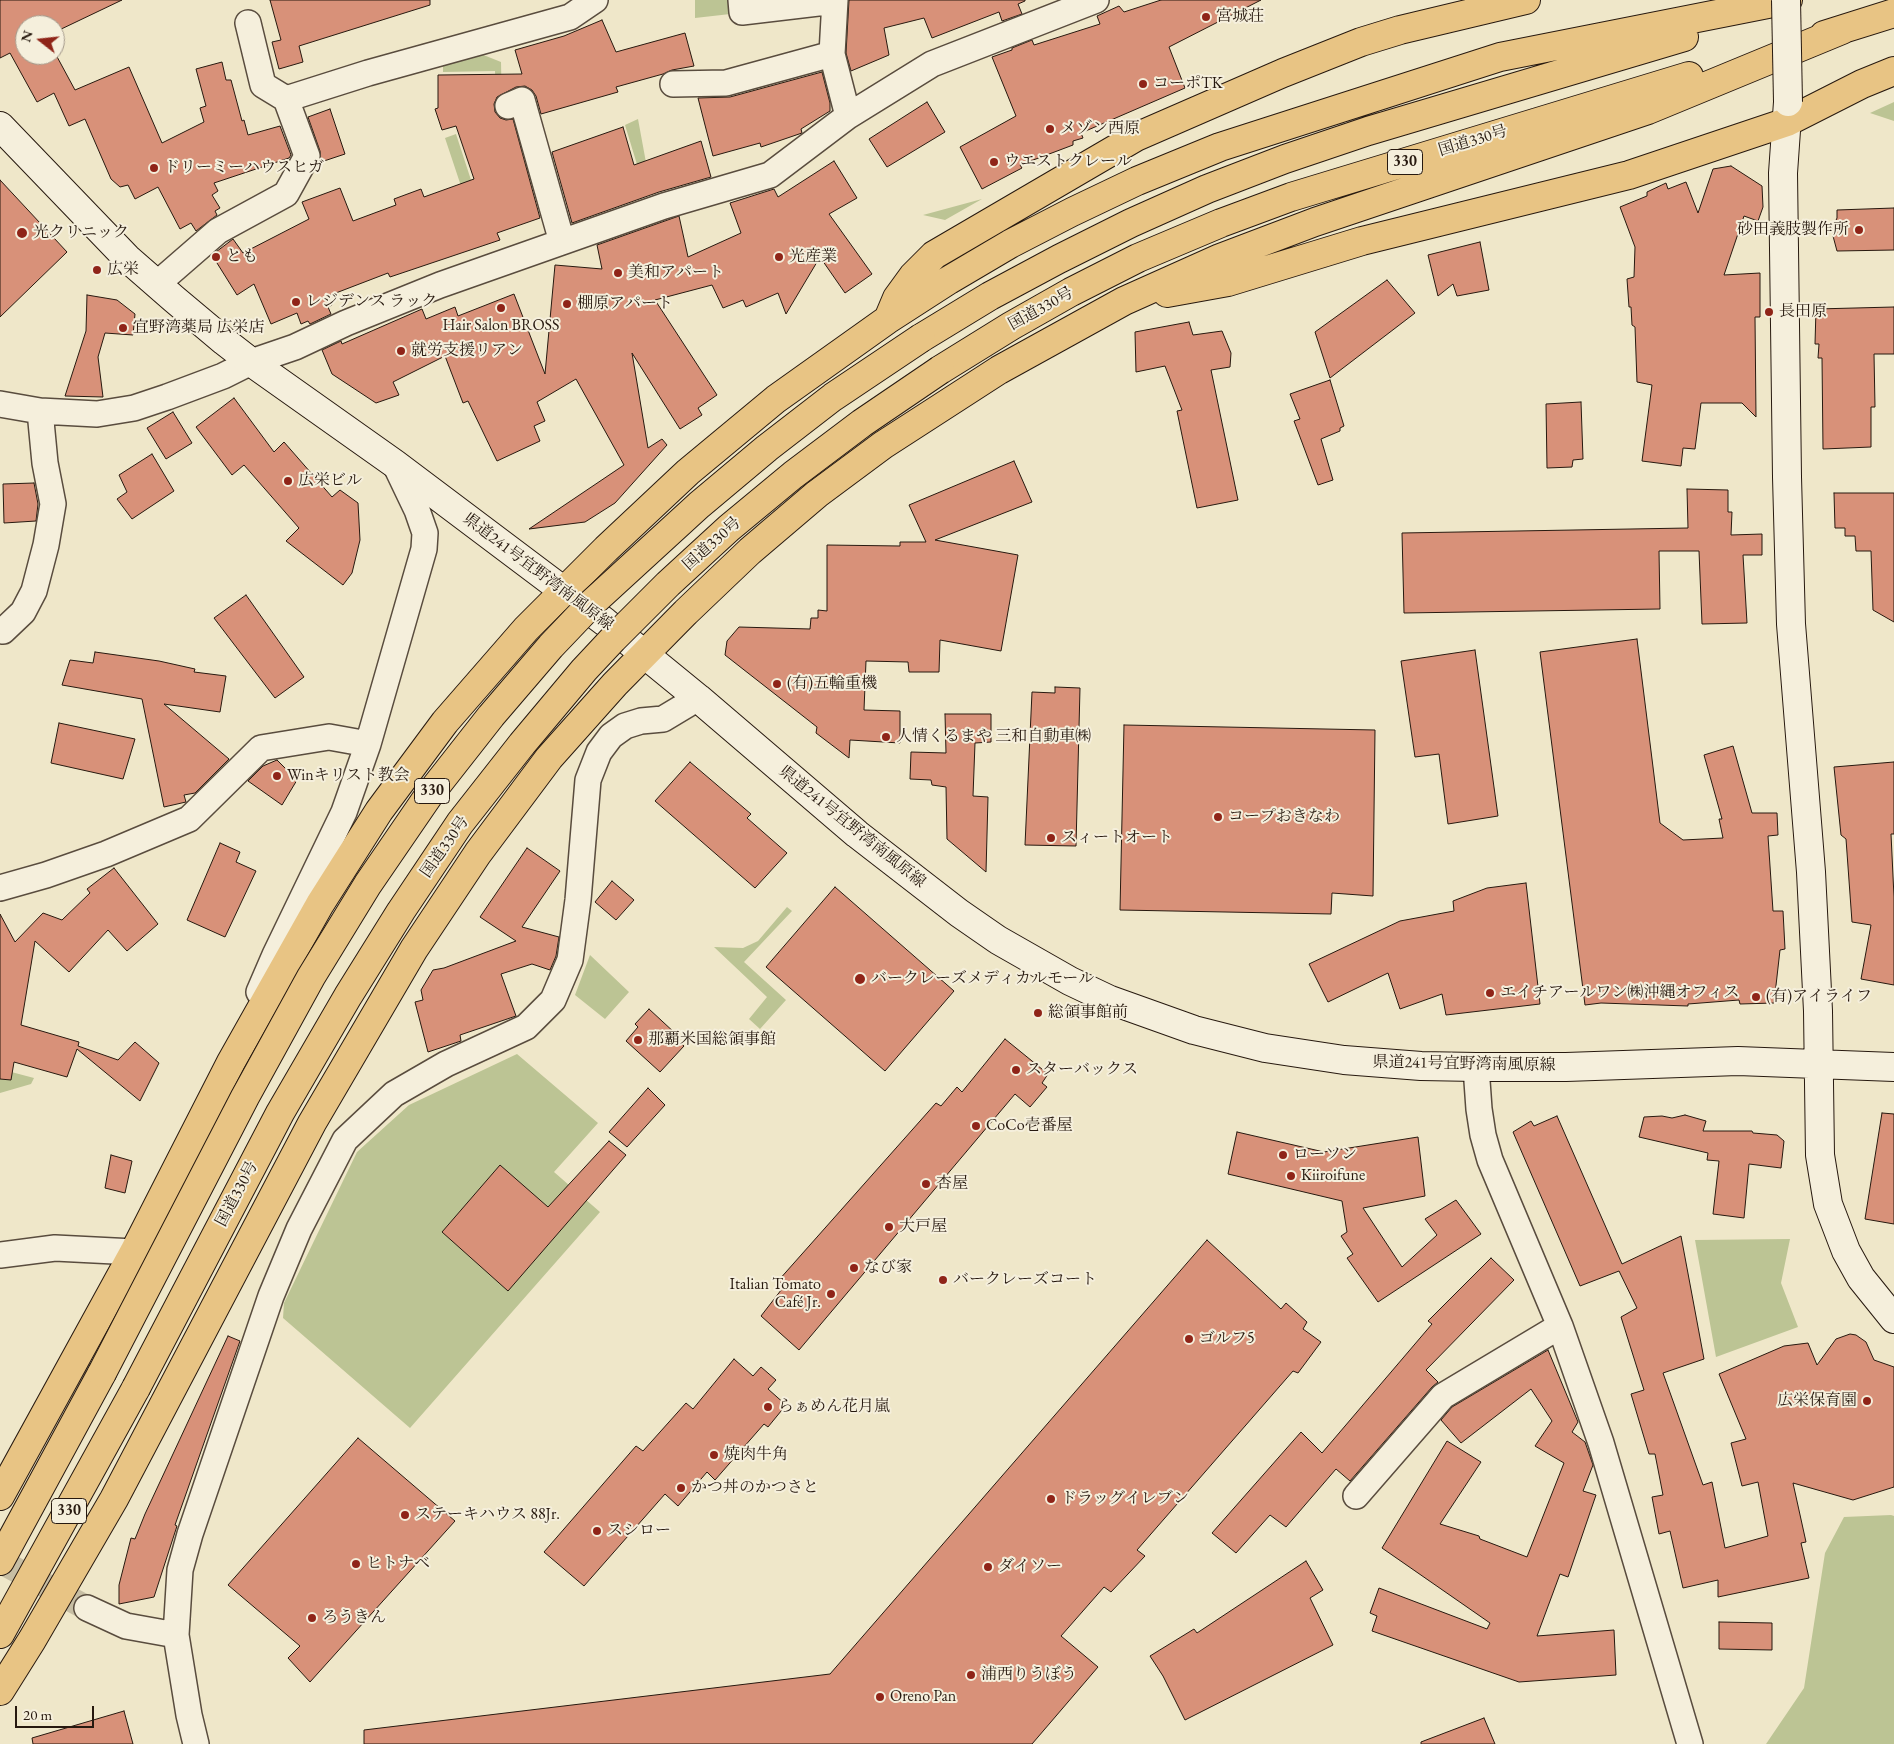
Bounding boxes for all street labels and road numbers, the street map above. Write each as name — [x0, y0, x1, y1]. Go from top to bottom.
street label: 国道330号 — [1436, 121, 1510, 161]
road number: 330 — [1388, 150, 1422, 174]
street label: 国道330号 — [1005, 283, 1077, 335]
street label: 県道241号宜野湾南風原線 — [459, 509, 617, 635]
street label: 国道330号 — [679, 513, 745, 575]
street label: 県道241号宜野湾南風原線 — [775, 762, 929, 892]
road number: 330 — [414, 778, 450, 804]
street label: 国道330号 — [417, 812, 473, 882]
street label: 県道241号宜野湾南風原線 — [1372, 1053, 1556, 1075]
street label: 国道330号 — [212, 1158, 262, 1230]
road number: 330 — [52, 1498, 86, 1524]

